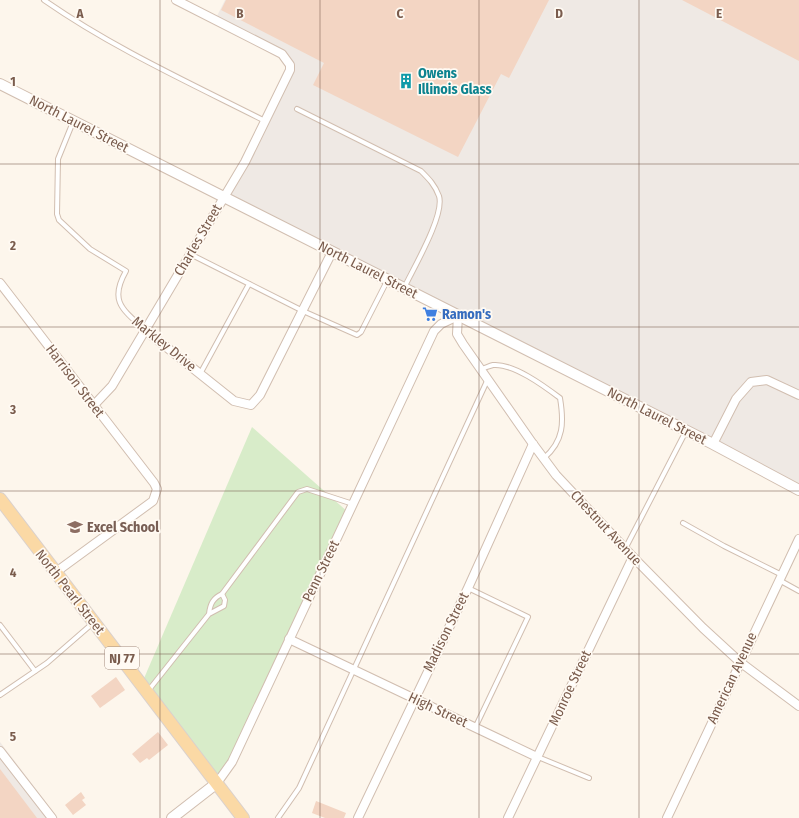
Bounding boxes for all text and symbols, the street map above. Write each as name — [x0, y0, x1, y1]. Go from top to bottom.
text: A — [75, 6, 84, 21]
text: B — [236, 6, 244, 21]
text: C — [397, 6, 404, 21]
text: D — [555, 6, 563, 21]
text: E — [716, 6, 722, 21]
place label: Owens Illinois Glass — [418, 65, 492, 98]
building icon: Owens Illinois Glass — [397, 72, 415, 90]
text: 1 — [10, 74, 16, 89]
street label: North Laurel Street — [27, 92, 132, 157]
street label: Charles Street — [171, 201, 226, 279]
text: 2 — [9, 238, 16, 253]
street label: North Laurel Street — [316, 238, 421, 303]
supermarket icon: Ramon's — [421, 305, 439, 323]
place label: Ramon's — [442, 306, 491, 323]
street label: Markley Drive — [128, 313, 200, 375]
street label: Harrison Street — [42, 341, 108, 421]
street label: North Laurel Street — [605, 384, 710, 449]
text: 3 — [9, 402, 16, 417]
street label: Chestnut Avenue — [567, 487, 645, 569]
school or university icon: Excel School — [66, 518, 84, 536]
place label: Excel School — [87, 519, 159, 536]
street label: Penn Street — [299, 537, 343, 605]
street label: North Pearl Street — [32, 546, 109, 638]
text: 4 — [10, 565, 17, 580]
street label: Madison Street — [419, 589, 473, 675]
street label: American Avenue — [703, 630, 761, 726]
road number: NJ 77 — [105, 647, 139, 669]
street label: Monroe Street — [545, 647, 595, 728]
street label: High Street — [406, 689, 471, 731]
text: 5 — [10, 729, 16, 744]

